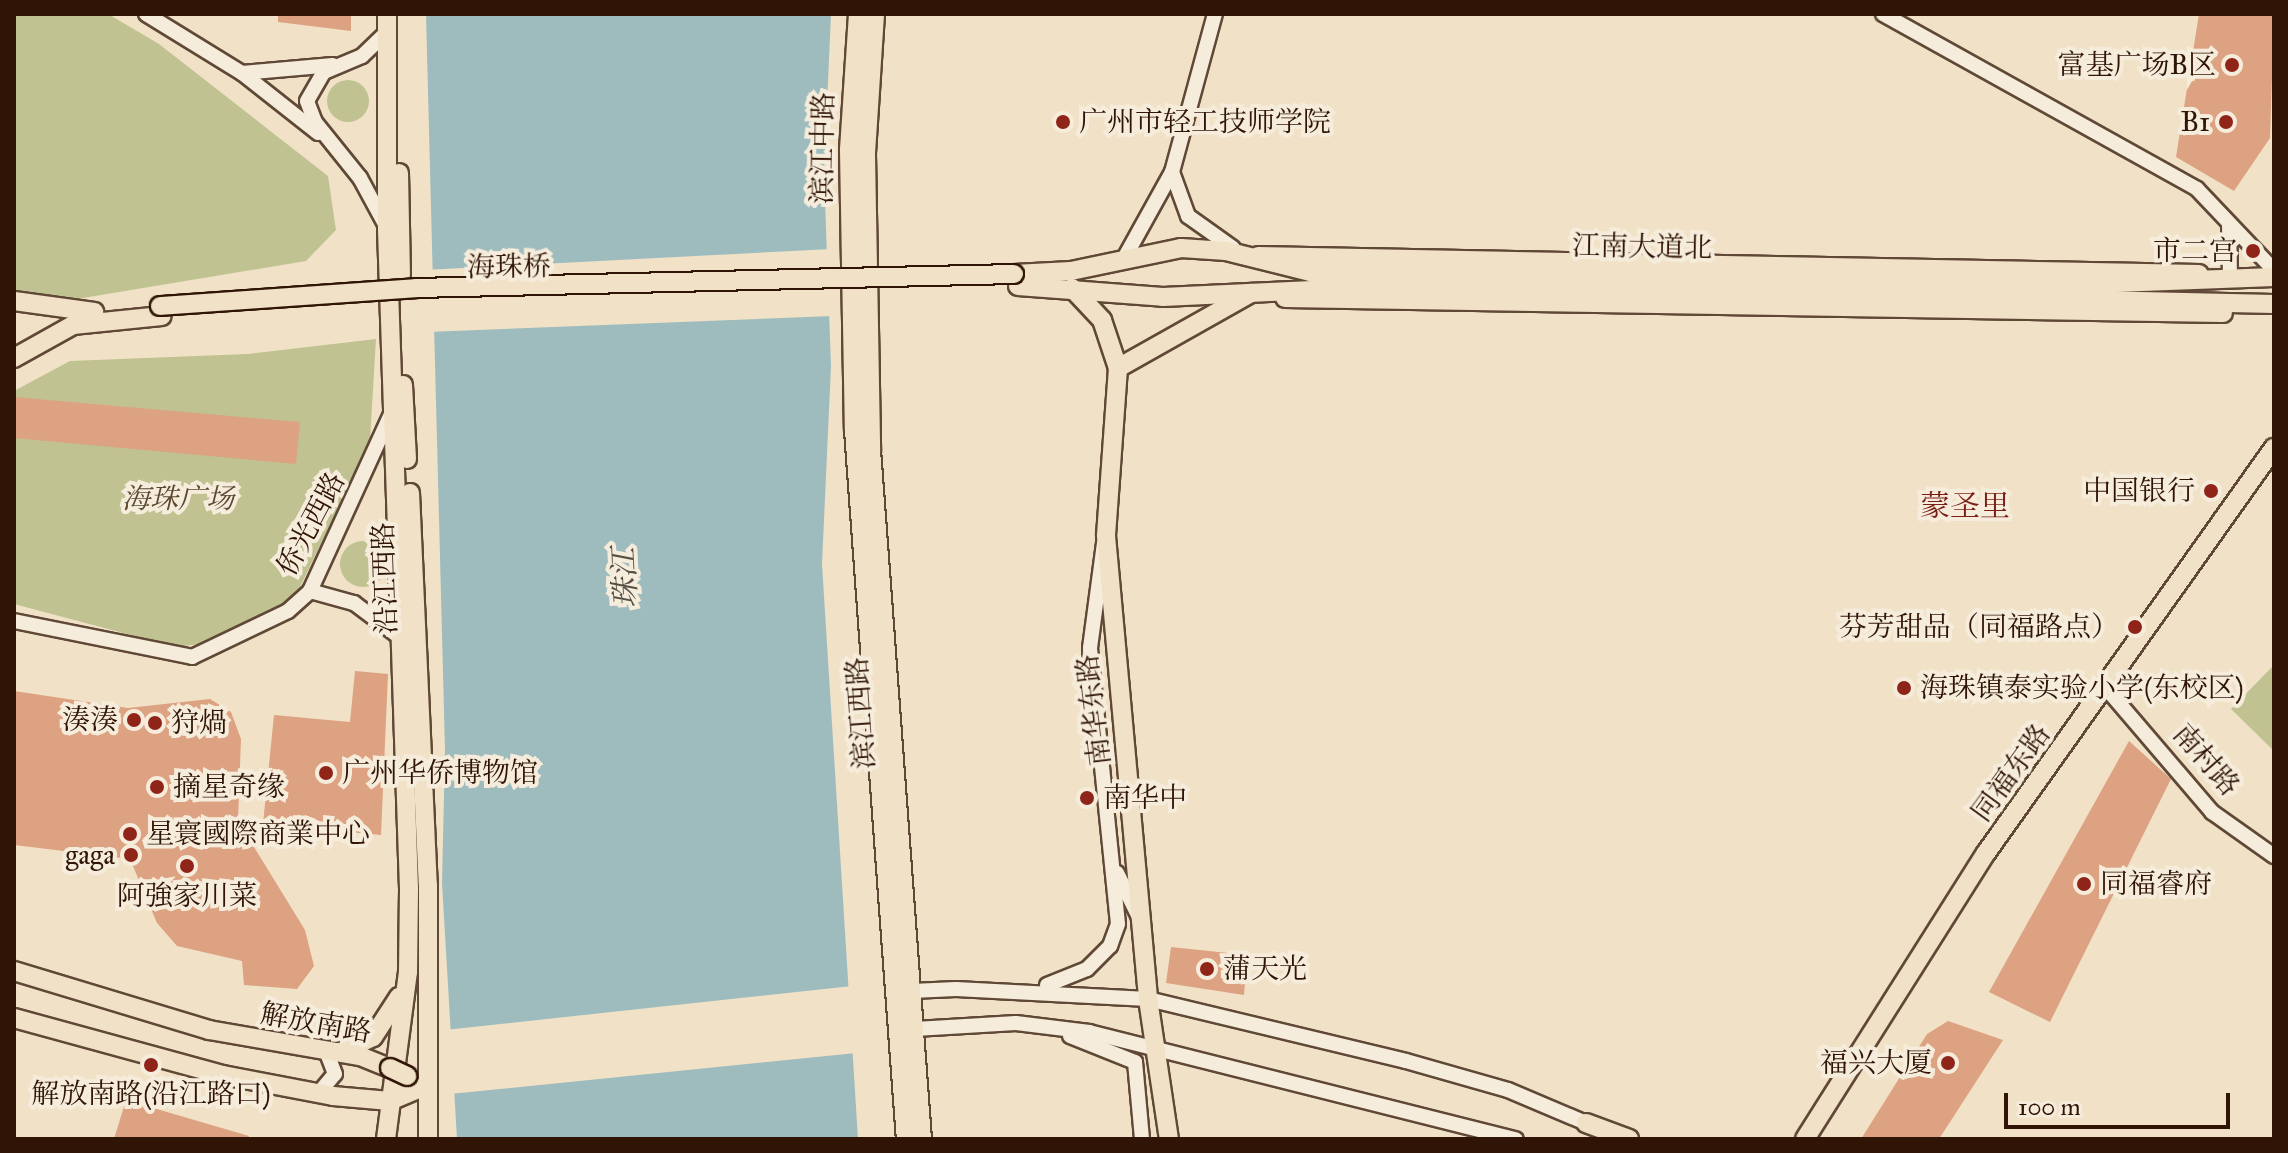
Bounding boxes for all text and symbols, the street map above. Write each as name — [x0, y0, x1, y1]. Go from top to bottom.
place label: 富基广场B区 — [2057, 48, 2216, 82]
marker: 富基广场B区 — [2223, 56, 2241, 74]
street label: 滨江中路 — [805, 92, 841, 204]
place label: 广州市轻工技师学院 — [1079, 105, 1331, 139]
place label: B1 — [2180, 105, 2210, 139]
marker: 广州市轻工技师学院 — [1054, 113, 1072, 131]
marker: B1 — [2217, 113, 2235, 131]
street label: 江南大道北 — [1572, 229, 1712, 265]
place label: 市二宫 — [2153, 234, 2237, 268]
marker: 市二宫 — [2244, 242, 2262, 260]
street label: 海珠桥 — [467, 249, 551, 285]
street label: 侨光西路 — [270, 467, 352, 581]
place label: 中国银行 — [2083, 474, 2195, 508]
park label: 海珠广场 — [122, 482, 234, 516]
marker: 中国银行 — [2202, 482, 2220, 500]
district label: 蒙圣里 — [1920, 488, 2010, 524]
street label: 沿江西路 — [366, 521, 404, 635]
water label: 珠江 — [605, 547, 645, 609]
place label: 芬芳甜品（同福路点） — [1839, 610, 2119, 644]
marker: 芬芳甜品（同福路点） — [2126, 618, 2144, 636]
street label: 南华东路 — [1071, 652, 1117, 768]
street label: 滨江西路 — [840, 656, 882, 770]
place label: 海珠镇泰实验小学(东校区) — [1920, 671, 2244, 705]
marker: 海珠镇泰实验小学(东校区) — [1895, 679, 1913, 697]
place label: 湊湊 — [62, 703, 118, 737]
place label: 狩煱 — [171, 706, 227, 740]
marker: 湊湊 — [125, 711, 143, 729]
marker: 狩煱 — [146, 714, 164, 732]
street label: 南村路 — [2166, 717, 2246, 803]
street label: 同福东路 — [1964, 718, 2058, 828]
place label: 广州华侨博物馆 — [342, 756, 538, 790]
marker: 广州华侨博物馆 — [317, 764, 335, 782]
place label: 摘星奇缘 — [173, 770, 285, 804]
marker: 摘星奇缘 — [148, 778, 166, 796]
place label: 南华中 — [1103, 781, 1187, 815]
marker: 南华中 — [1078, 789, 1096, 807]
place label: 星寰國際商業中心 — [146, 817, 370, 851]
marker: 星寰國際商業中心 — [121, 825, 139, 843]
place label: gaga — [65, 838, 115, 872]
marker: gaga — [122, 846, 140, 864]
marker: 阿強家川菜 — [178, 857, 196, 875]
place label: 同福睿府 — [2100, 867, 2212, 901]
marker: 同福睿府 — [2075, 875, 2093, 893]
place label: 阿強家川菜 — [117, 879, 257, 913]
place label: 蒲天光 — [1223, 952, 1307, 986]
marker: 蒲天光 — [1198, 960, 1216, 978]
street label: 解放南路 — [258, 997, 374, 1049]
place label: 福兴大厦 — [1820, 1046, 1932, 1080]
marker: 福兴大厦 — [1939, 1054, 1957, 1072]
marker: 解放南路(沿江路口) — [142, 1056, 160, 1074]
place label: 解放南路(沿江路口) — [31, 1077, 271, 1111]
scale bar — [2008, 1077, 2234, 1127]
text: 100 m — [2018, 1092, 2081, 1122]

